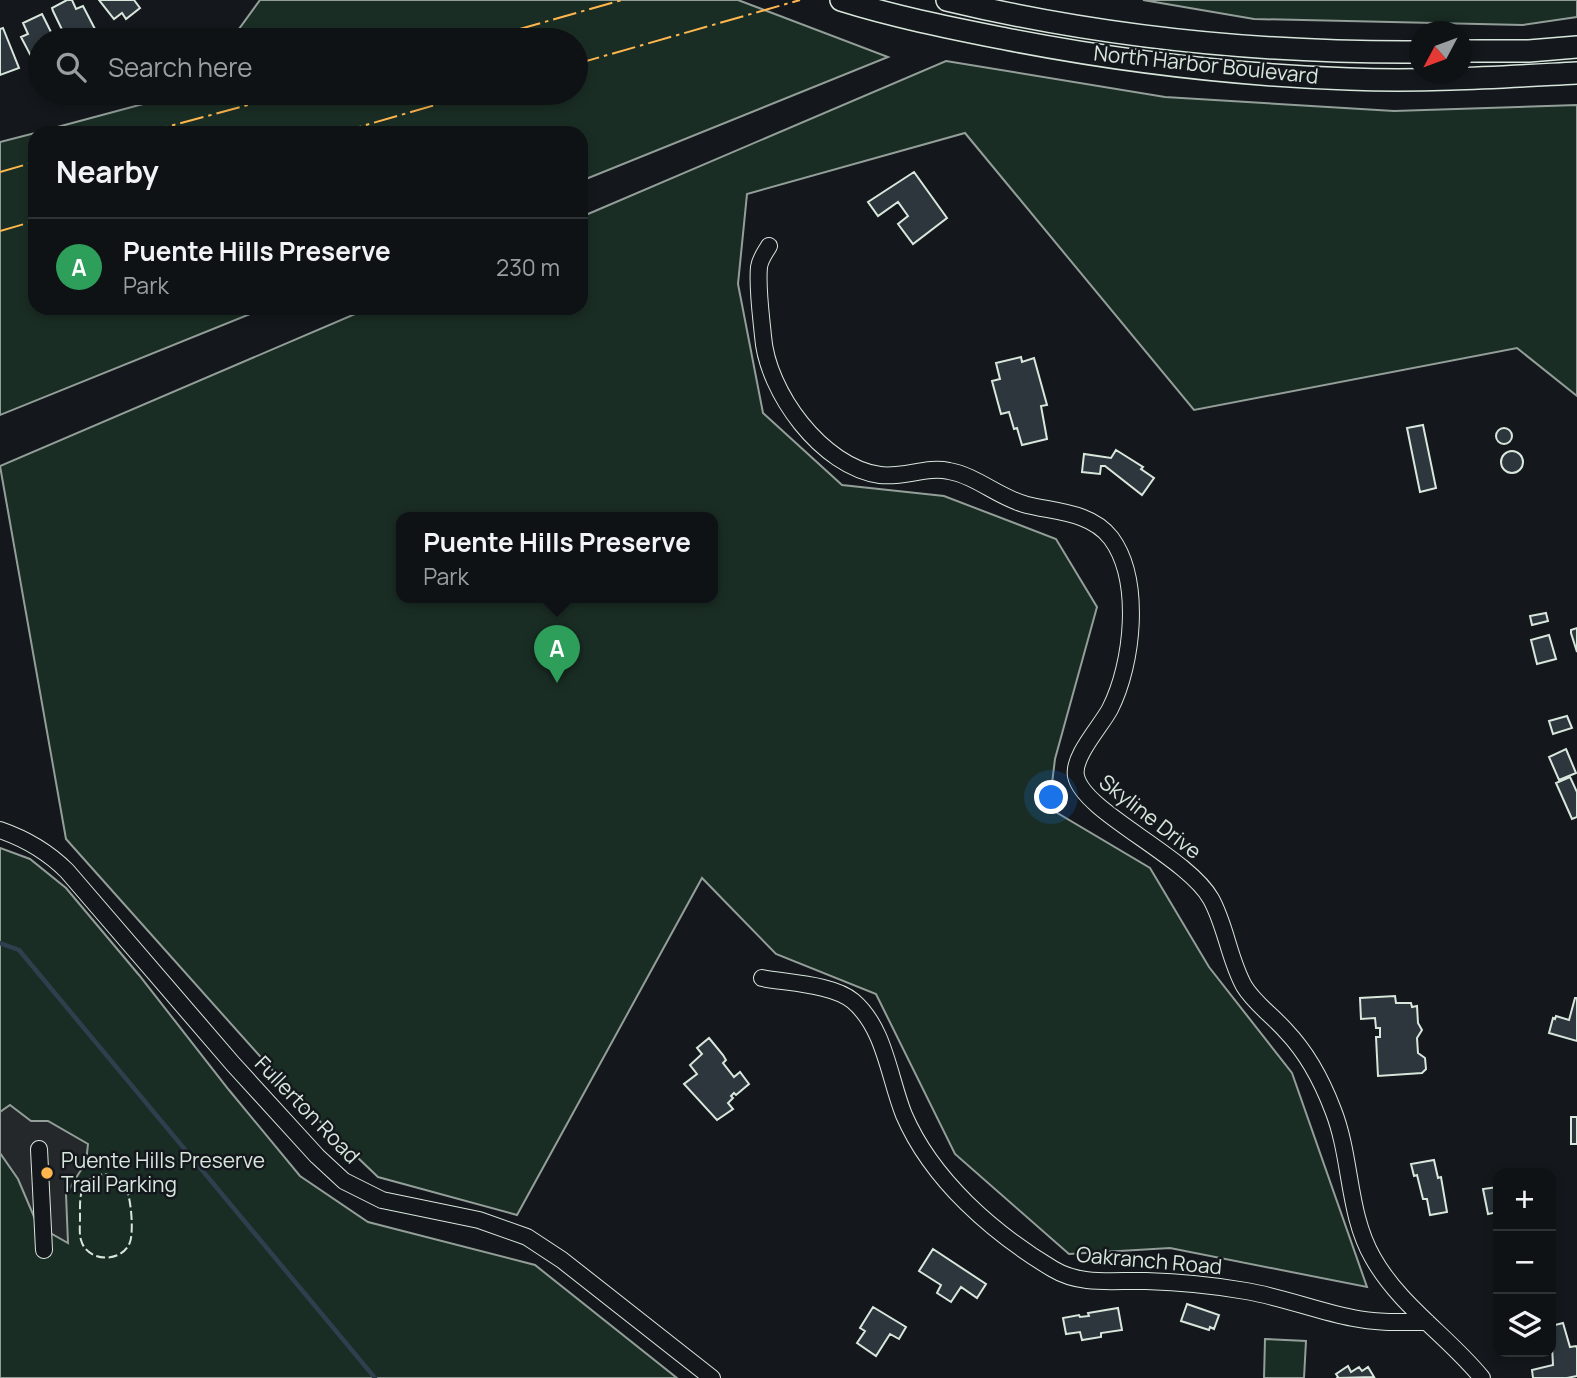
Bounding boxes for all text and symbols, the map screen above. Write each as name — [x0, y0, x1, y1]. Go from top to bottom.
north arrow — [1409, 21, 1472, 84]
search box — [28, 28, 588, 105]
street label: North Harbor Boulevard — [1092, 38, 1320, 90]
icon: search — [52, 48, 90, 86]
text: Search here — [108, 49, 253, 85]
text: Nearby — [56, 151, 159, 192]
text: Puente Hills Preserve — [123, 233, 391, 269]
text: A — [71, 251, 87, 283]
text: 230 m — [496, 251, 560, 283]
text: Park — [123, 269, 169, 301]
popup — [396, 512, 718, 603]
text: Puente Hills Preserve — [423, 524, 691, 560]
text: Park — [423, 560, 469, 592]
pin: A — [534, 625, 580, 683]
street label: Skyline Drive — [1094, 768, 1207, 865]
your location — [1034, 780, 1068, 814]
street label: Fullerton Road — [249, 1049, 366, 1169]
place label: Puente Hills Preserve Trail Parking — [61, 1146, 265, 1198]
marker: Puente Hills Preserve Trail Parking — [39, 1165, 55, 1181]
map controls — [1493, 1168, 1556, 1357]
button: + — [1493, 1168, 1556, 1231]
button: − — [1493, 1231, 1556, 1294]
street label: Oakranch Road — [1075, 1240, 1223, 1280]
button: layers — [1493, 1294, 1556, 1357]

